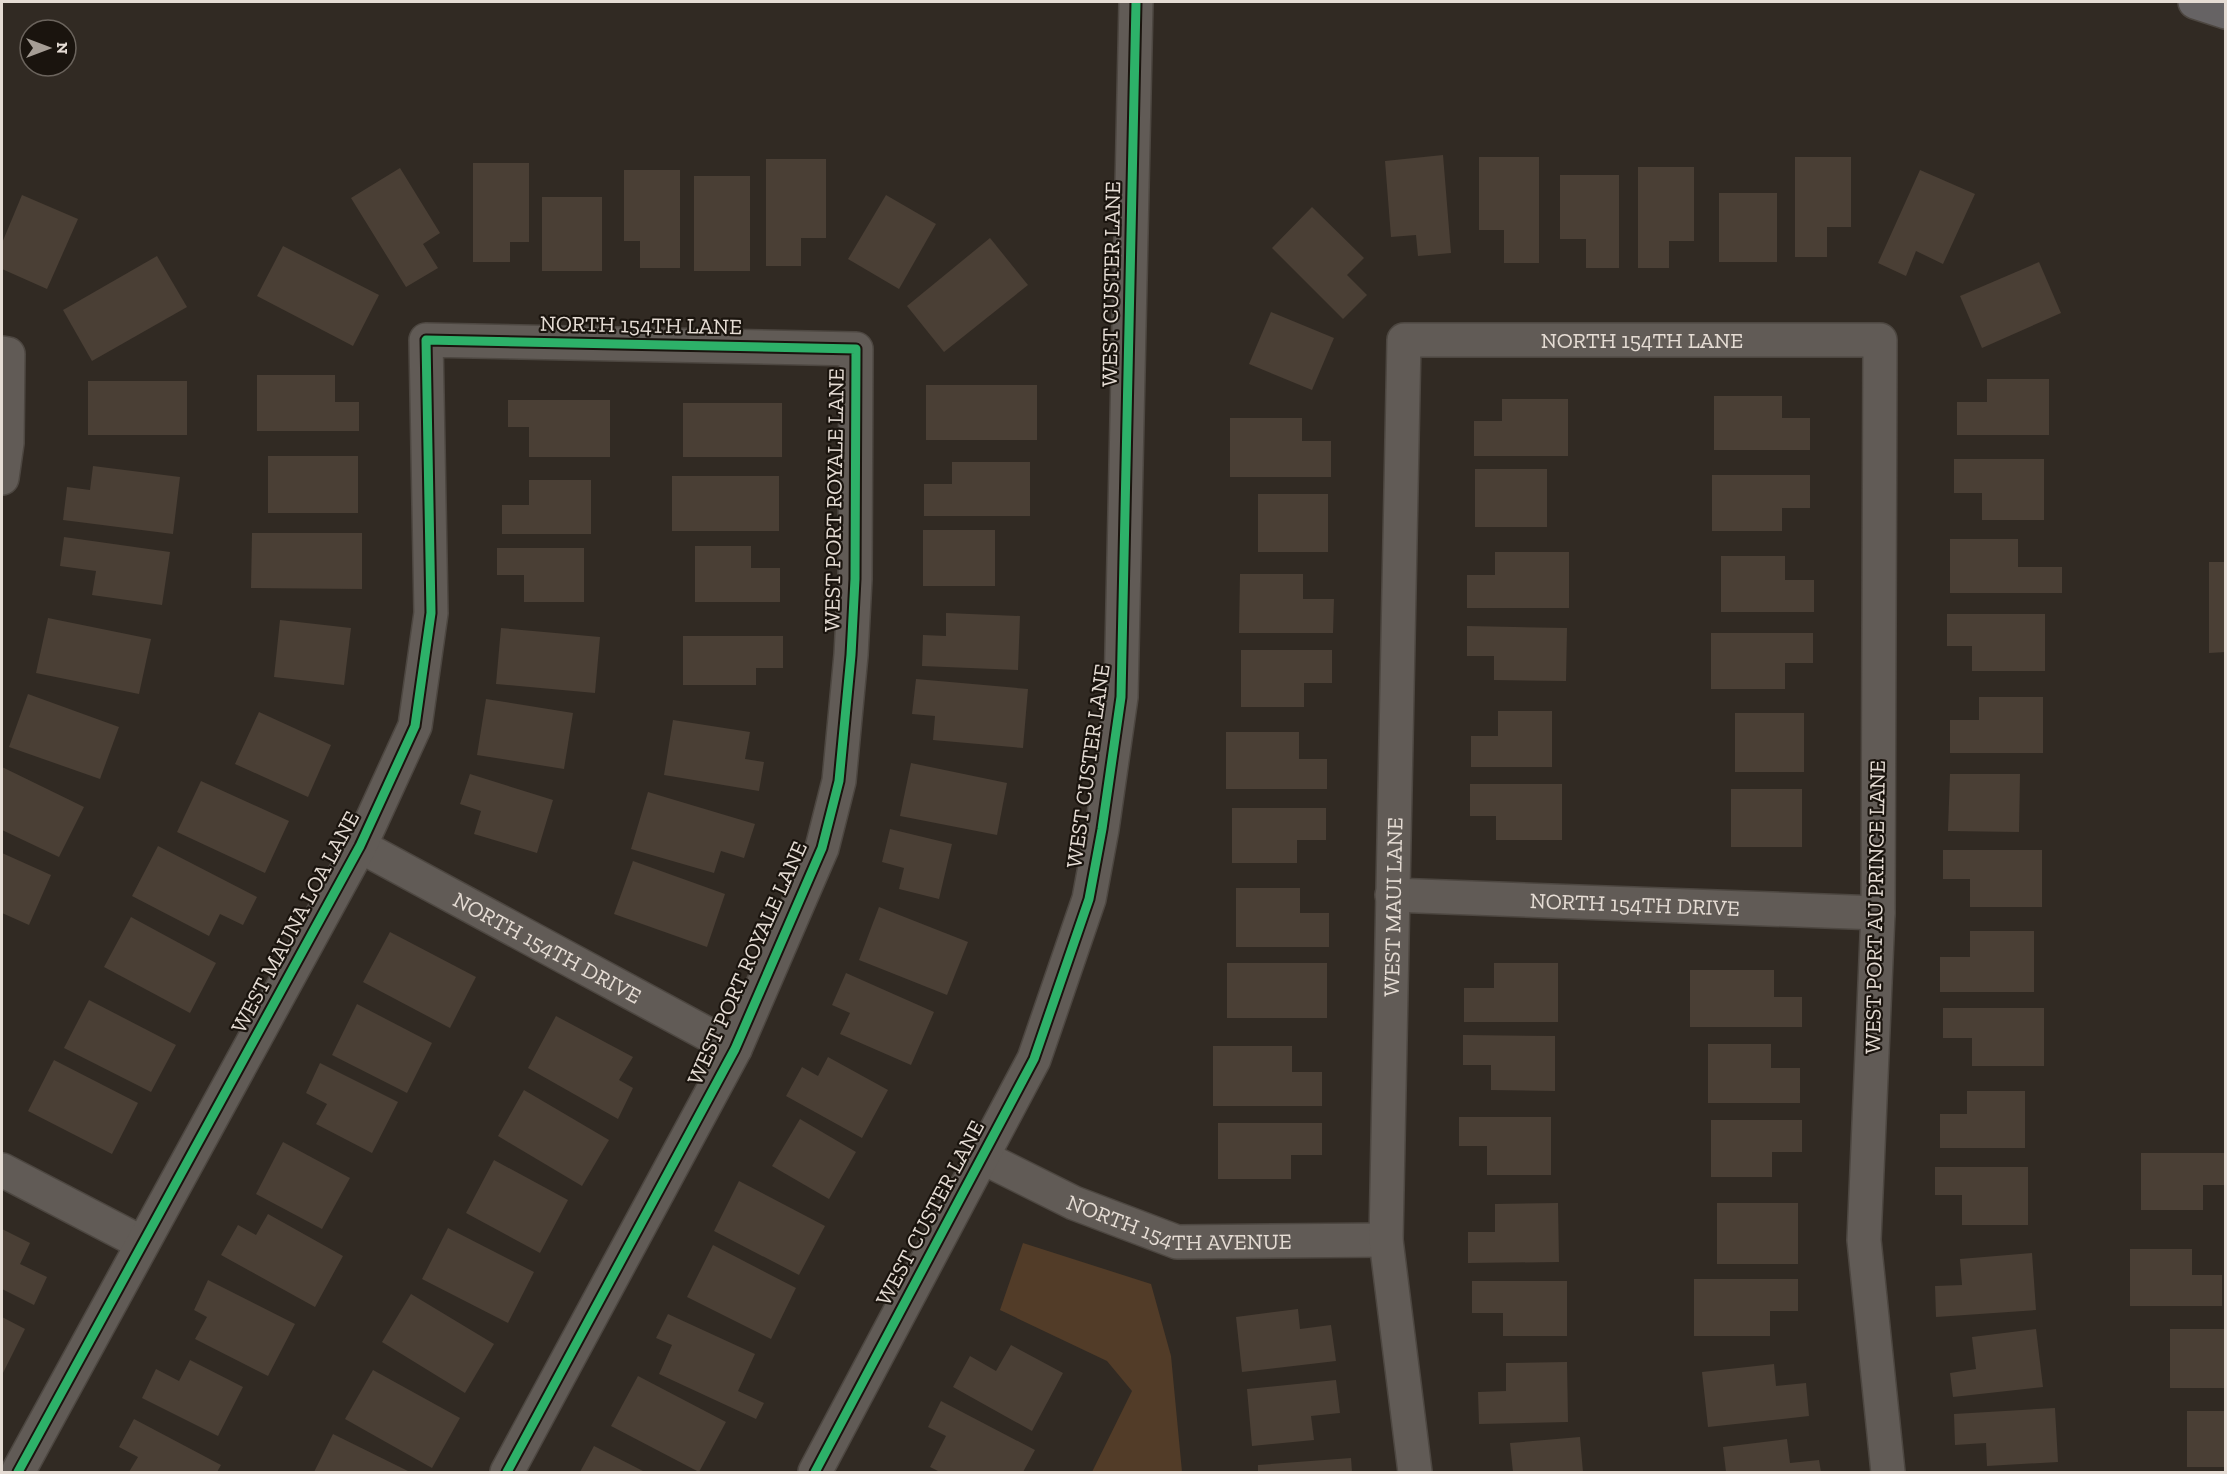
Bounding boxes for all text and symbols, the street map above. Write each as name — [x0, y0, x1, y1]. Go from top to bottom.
north arrow — [18, 18, 78, 78]
text: N — [53, 42, 72, 54]
street label: WEST CUSTER LANE — [1096, 181, 1126, 387]
street label: NORTH 154TH LANE — [540, 310, 742, 340]
street label: NORTH 154TH LANE — [1541, 327, 1743, 354]
street label: WEST PORT ROYALE LANE — [818, 368, 850, 632]
street label: WEST CUSTER LANE — [1060, 662, 1116, 870]
street label: WEST PORT AU PRINCE LANE — [1859, 760, 1891, 1054]
street label: WEST MAUNA LOA LANE — [225, 806, 365, 1038]
street label: WEST MAUI LANE — [1377, 817, 1408, 997]
street label: WEST PORT ROYALE LANE — [681, 837, 813, 1089]
street label: NORTH 154TH DRIVE — [449, 886, 646, 1009]
street label: NORTH 154TH DRIVE — [1529, 887, 1740, 921]
street label: WEST CUSTER LANE — [870, 1116, 990, 1310]
street label: NORTH 154TH AVENUE — [1063, 1188, 1292, 1256]

